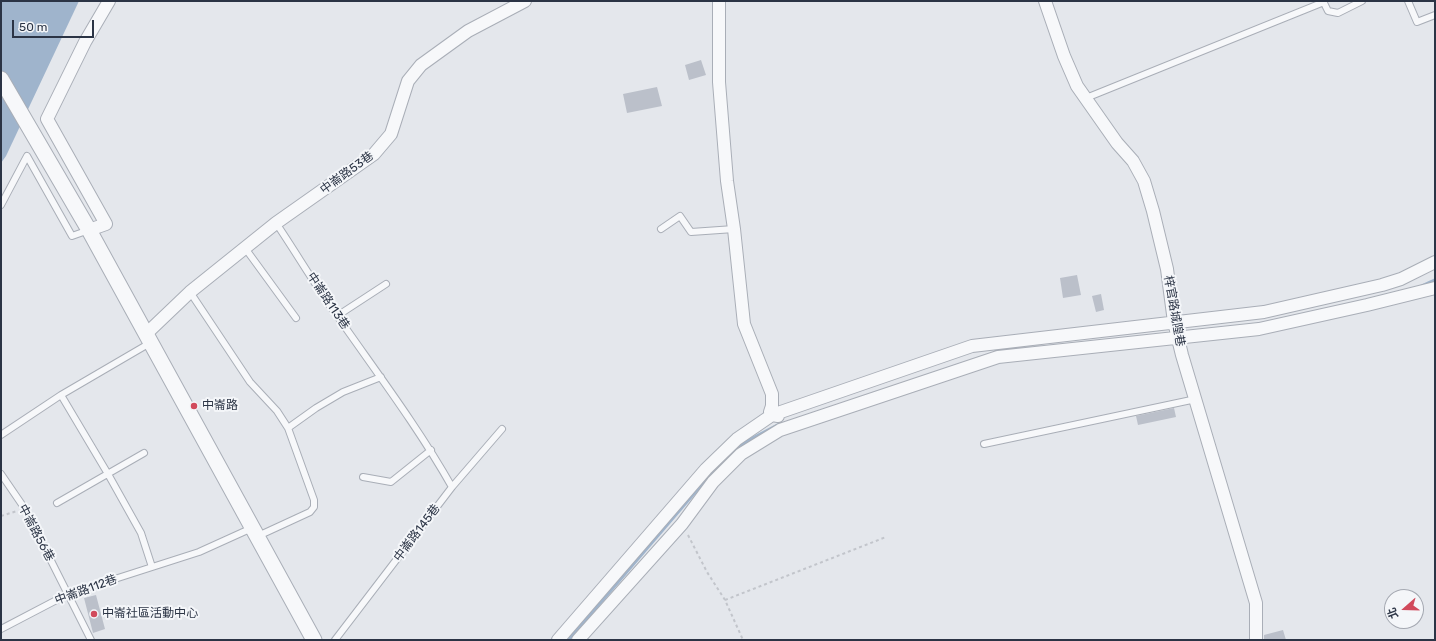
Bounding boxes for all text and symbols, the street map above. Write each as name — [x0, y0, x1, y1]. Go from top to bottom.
scale bar — [14, 12, 96, 38]
text: 50 m — [19, 20, 47, 34]
street label: 中崙路53巷 — [318, 149, 376, 197]
street label: 中崙路113巷 — [304, 270, 352, 332]
street label: 梓官路城隍巷 — [1161, 274, 1187, 348]
place label: 中崙路 — [202, 399, 238, 413]
marker: 中崙路 — [189, 401, 199, 411]
street label: 中崙路56巷 — [15, 502, 57, 564]
street label: 中崙路145巷 — [391, 502, 443, 564]
street label: 中崙路112巷 — [53, 572, 119, 608]
north arrow — [1384, 589, 1424, 629]
text: 北 — [1385, 606, 1401, 620]
place label: 中崙社區活動中心 — [102, 607, 198, 621]
marker: 中崙社區活動中心 — [89, 609, 99, 619]

